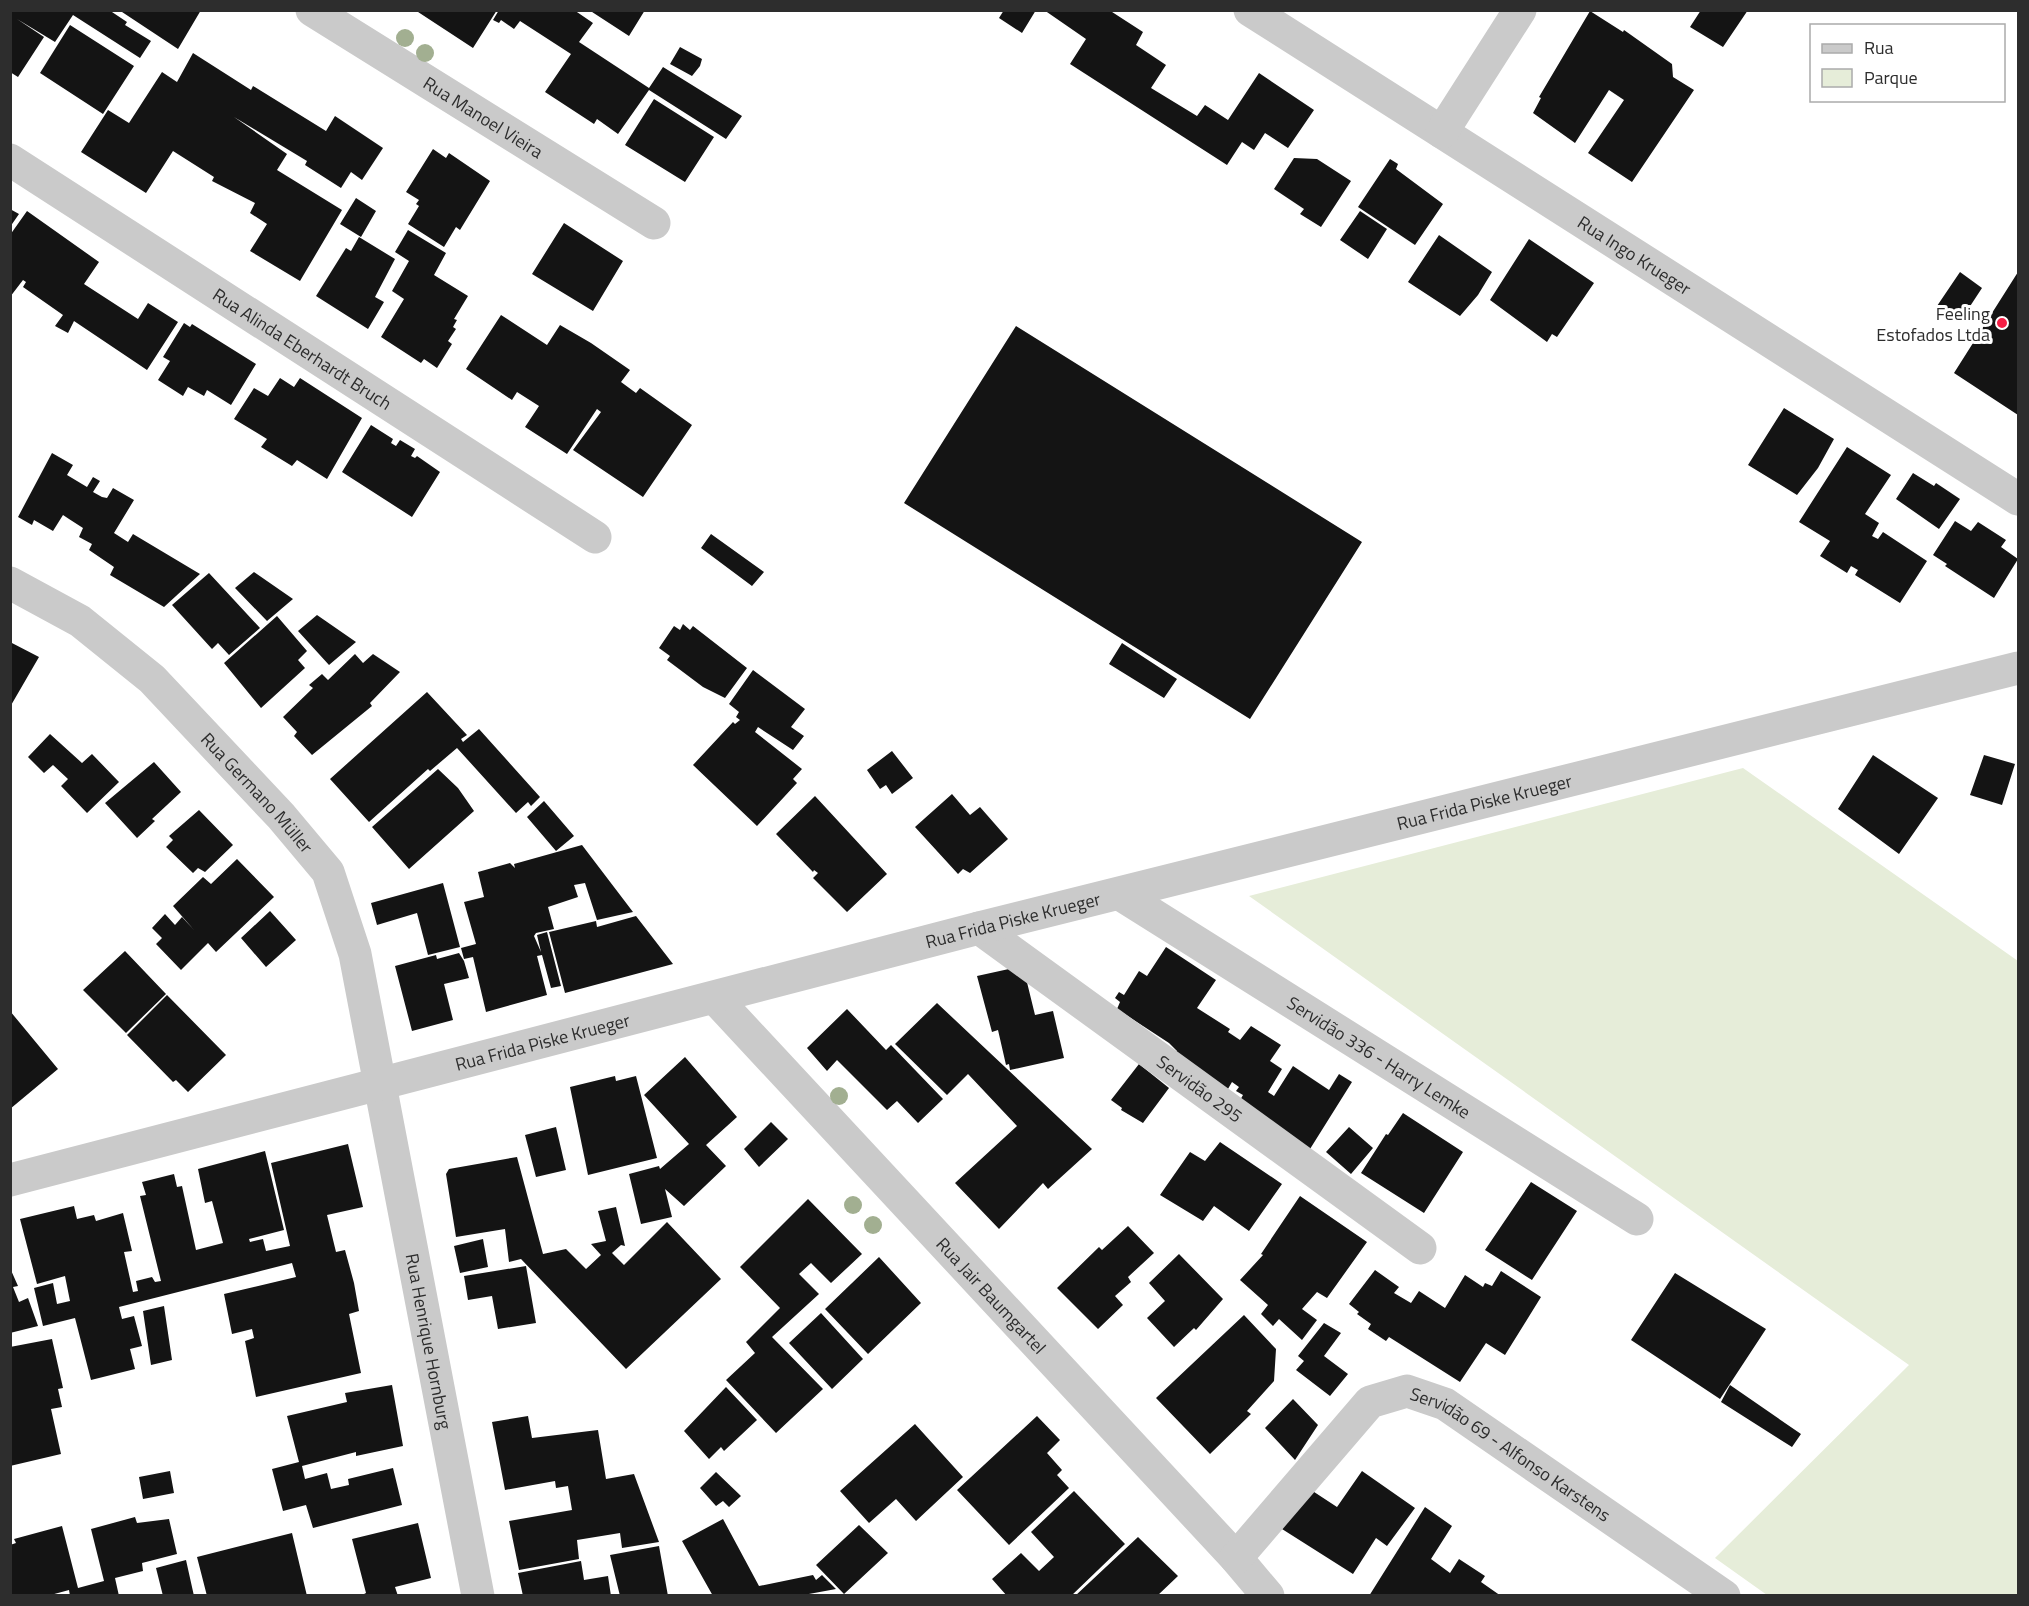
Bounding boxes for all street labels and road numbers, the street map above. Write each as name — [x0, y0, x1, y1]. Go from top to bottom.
street label: Rua Manoel Vieira — [418, 69, 549, 164]
street label: Rua Ingo Krueger — [1573, 209, 1697, 301]
street label: Rua Alinda Eberhardt Bruch — [208, 281, 397, 416]
street label: Rua Germano Müller — [195, 726, 320, 859]
street label: Rua Frida Piske Krueger — [1394, 767, 1575, 836]
street label: Rua Frida Piske Krueger — [922, 885, 1103, 955]
street label: Servidão 336 - Harry Lemke — [1282, 989, 1476, 1125]
street label: Rua Frida Piske Krueger — [452, 1006, 633, 1077]
street label: Servidão 295 — [1152, 1048, 1248, 1129]
street label: Rua Jair Baumgartel — [930, 1231, 1053, 1360]
street label: Rua Henrique Hornburg — [399, 1251, 459, 1431]
street label: Servidão 69 - Alfonso Karstens — [1407, 1380, 1617, 1528]

